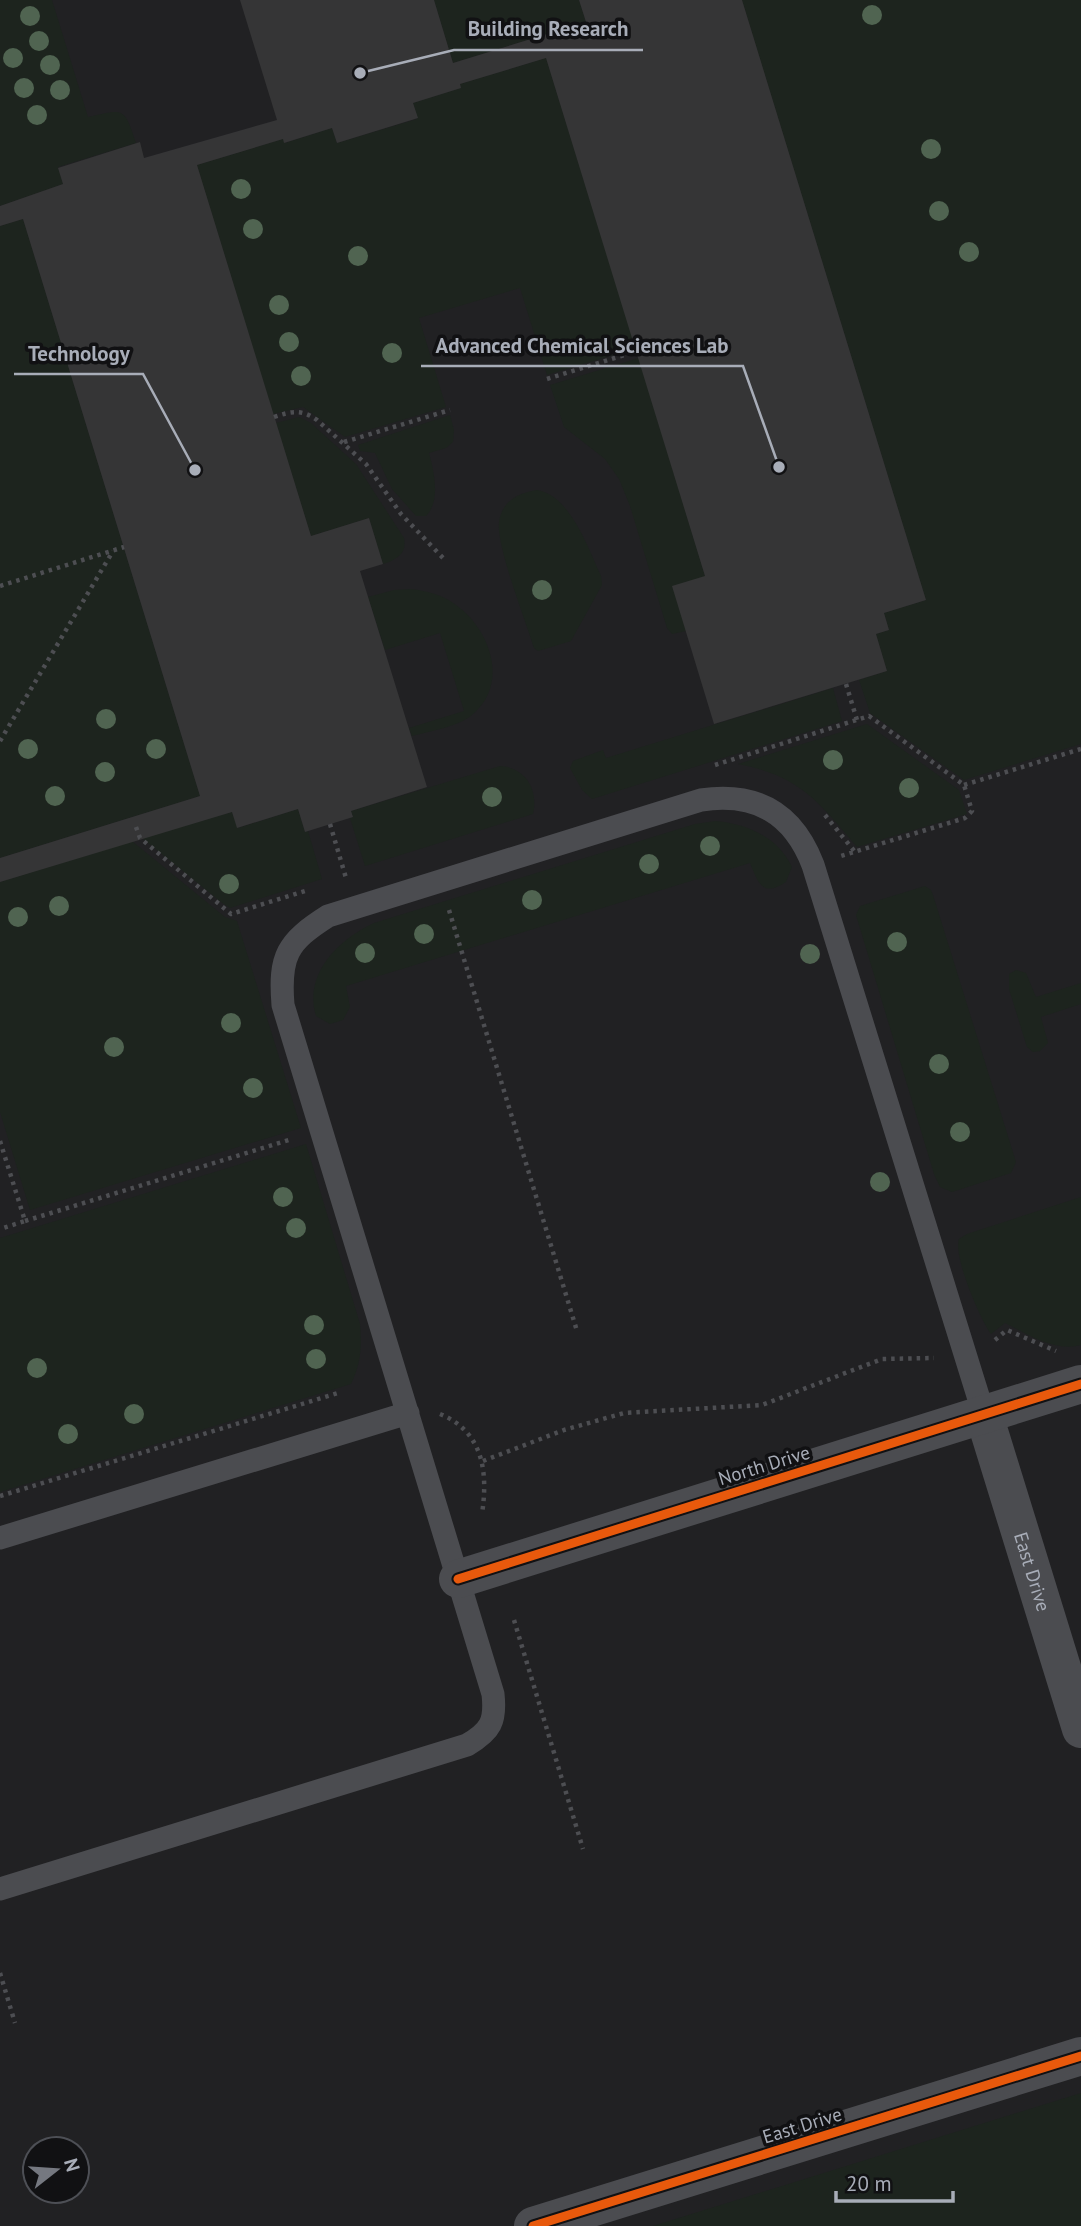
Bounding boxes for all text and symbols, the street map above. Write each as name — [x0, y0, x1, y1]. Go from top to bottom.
callout: Building Research — [454, 8, 643, 50]
text: Building Research — [468, 15, 628, 42]
callout: Advanced Chemical Sciences Lab — [421, 324, 743, 366]
callout: Technology — [14, 332, 143, 374]
text: Advanced Chemical Sciences Lab — [435, 332, 729, 359]
text: Technology — [28, 340, 131, 367]
street label: North Drive — [715, 1440, 813, 1490]
street label: East Drive — [1009, 1529, 1056, 1614]
street label: East Drive — [759, 2102, 845, 2148]
north arrow — [21, 2135, 91, 2205]
text: N — [59, 2156, 86, 2175]
scale bar — [836, 2160, 953, 2204]
text: 20 m — [846, 2170, 892, 2197]

